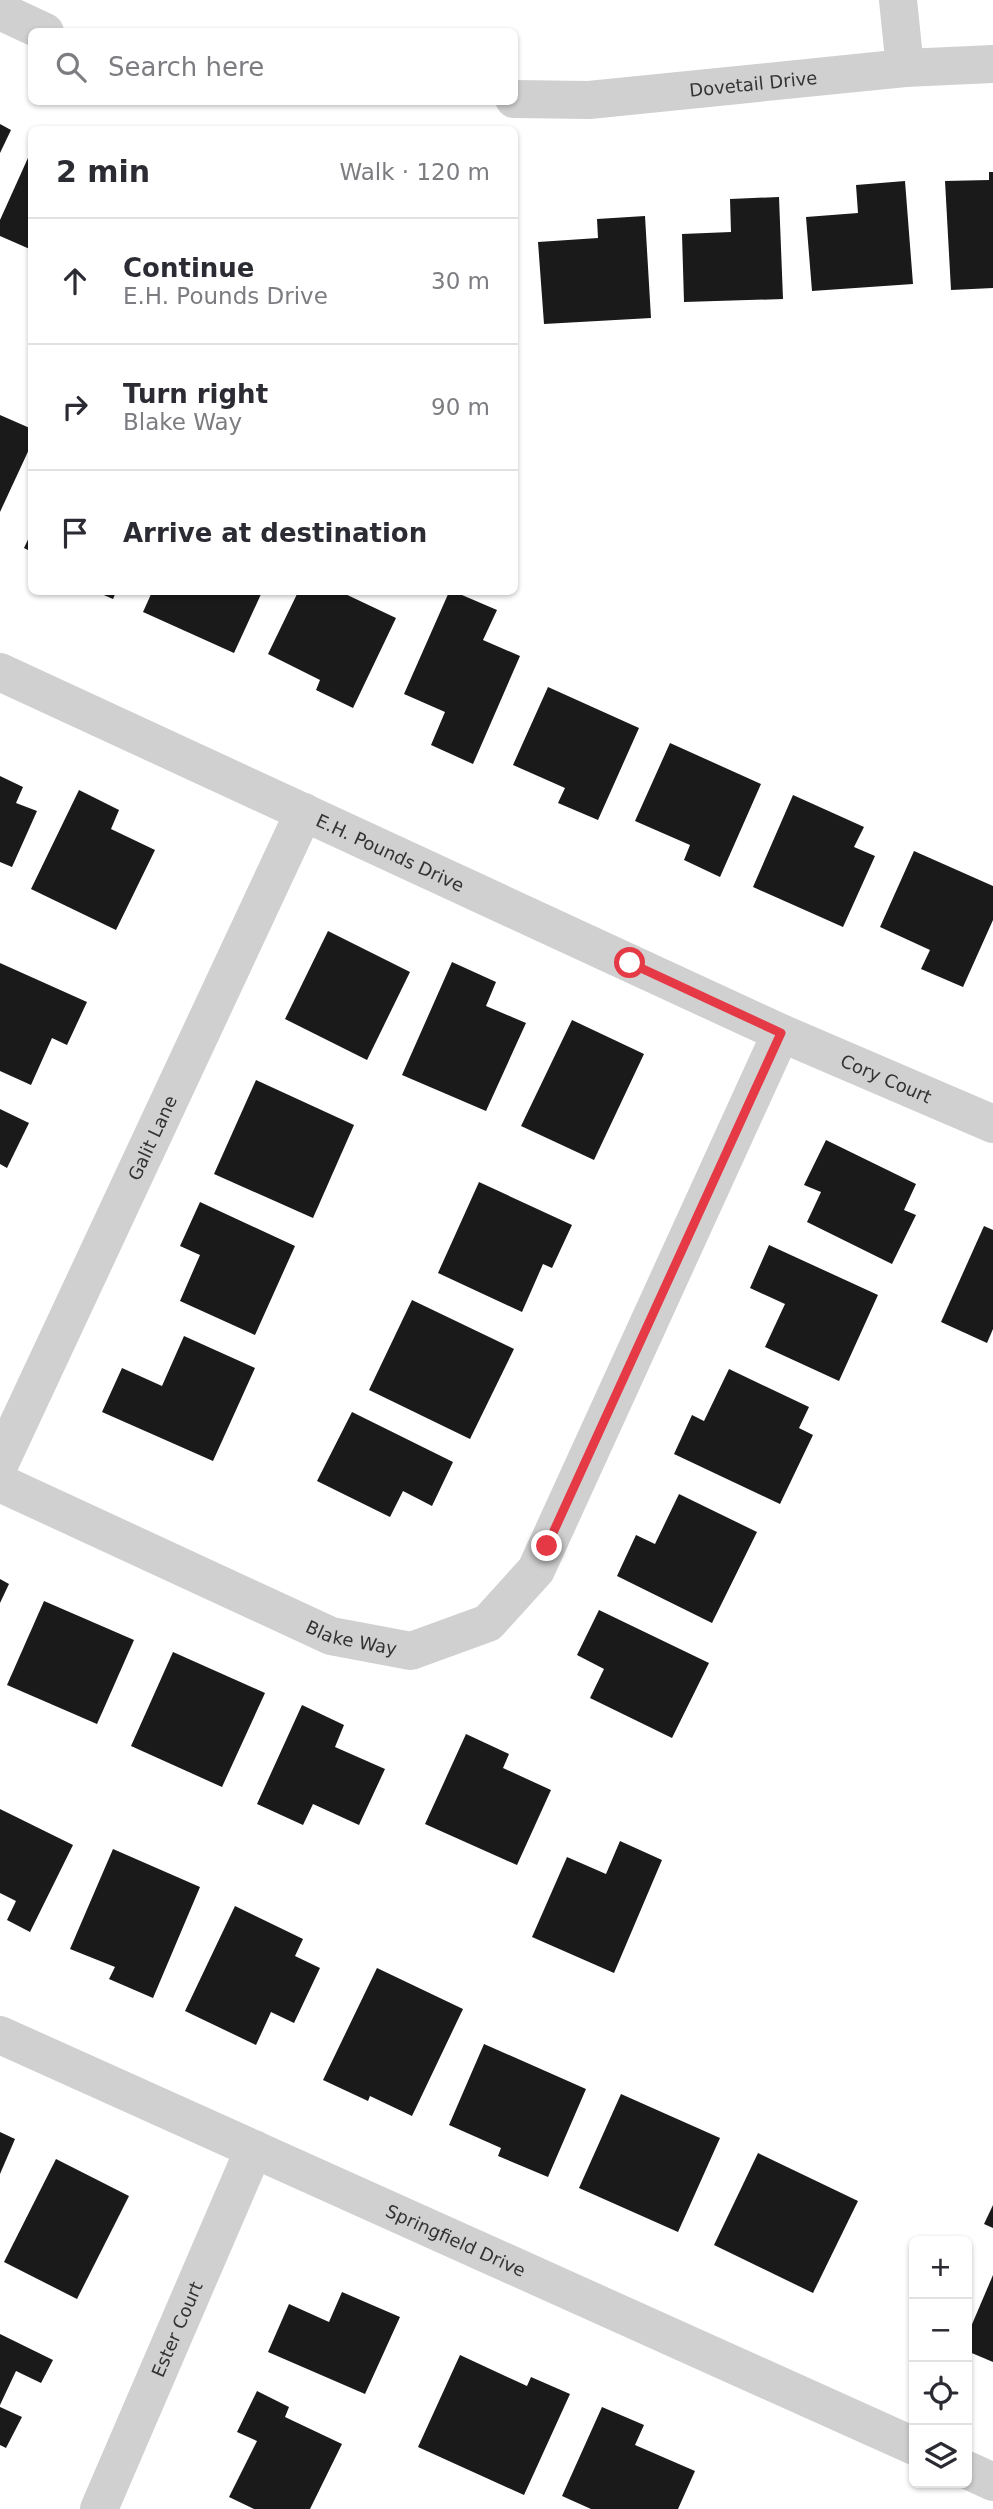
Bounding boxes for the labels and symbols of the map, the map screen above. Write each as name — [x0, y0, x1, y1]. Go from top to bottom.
street label: Dovetail Drive — [688, 66, 818, 100]
street label: E.H. Pounds Drive — [313, 809, 468, 896]
route start — [614, 947, 645, 978]
street label: Cory Court — [838, 1049, 935, 1107]
street label: Galit Lane — [123, 1092, 181, 1184]
route end — [531, 1530, 562, 1561]
street label: Blake Way — [303, 1615, 399, 1659]
street label: Springfield Drive — [383, 2200, 529, 2281]
street label: Ester Court — [147, 2278, 206, 2380]

